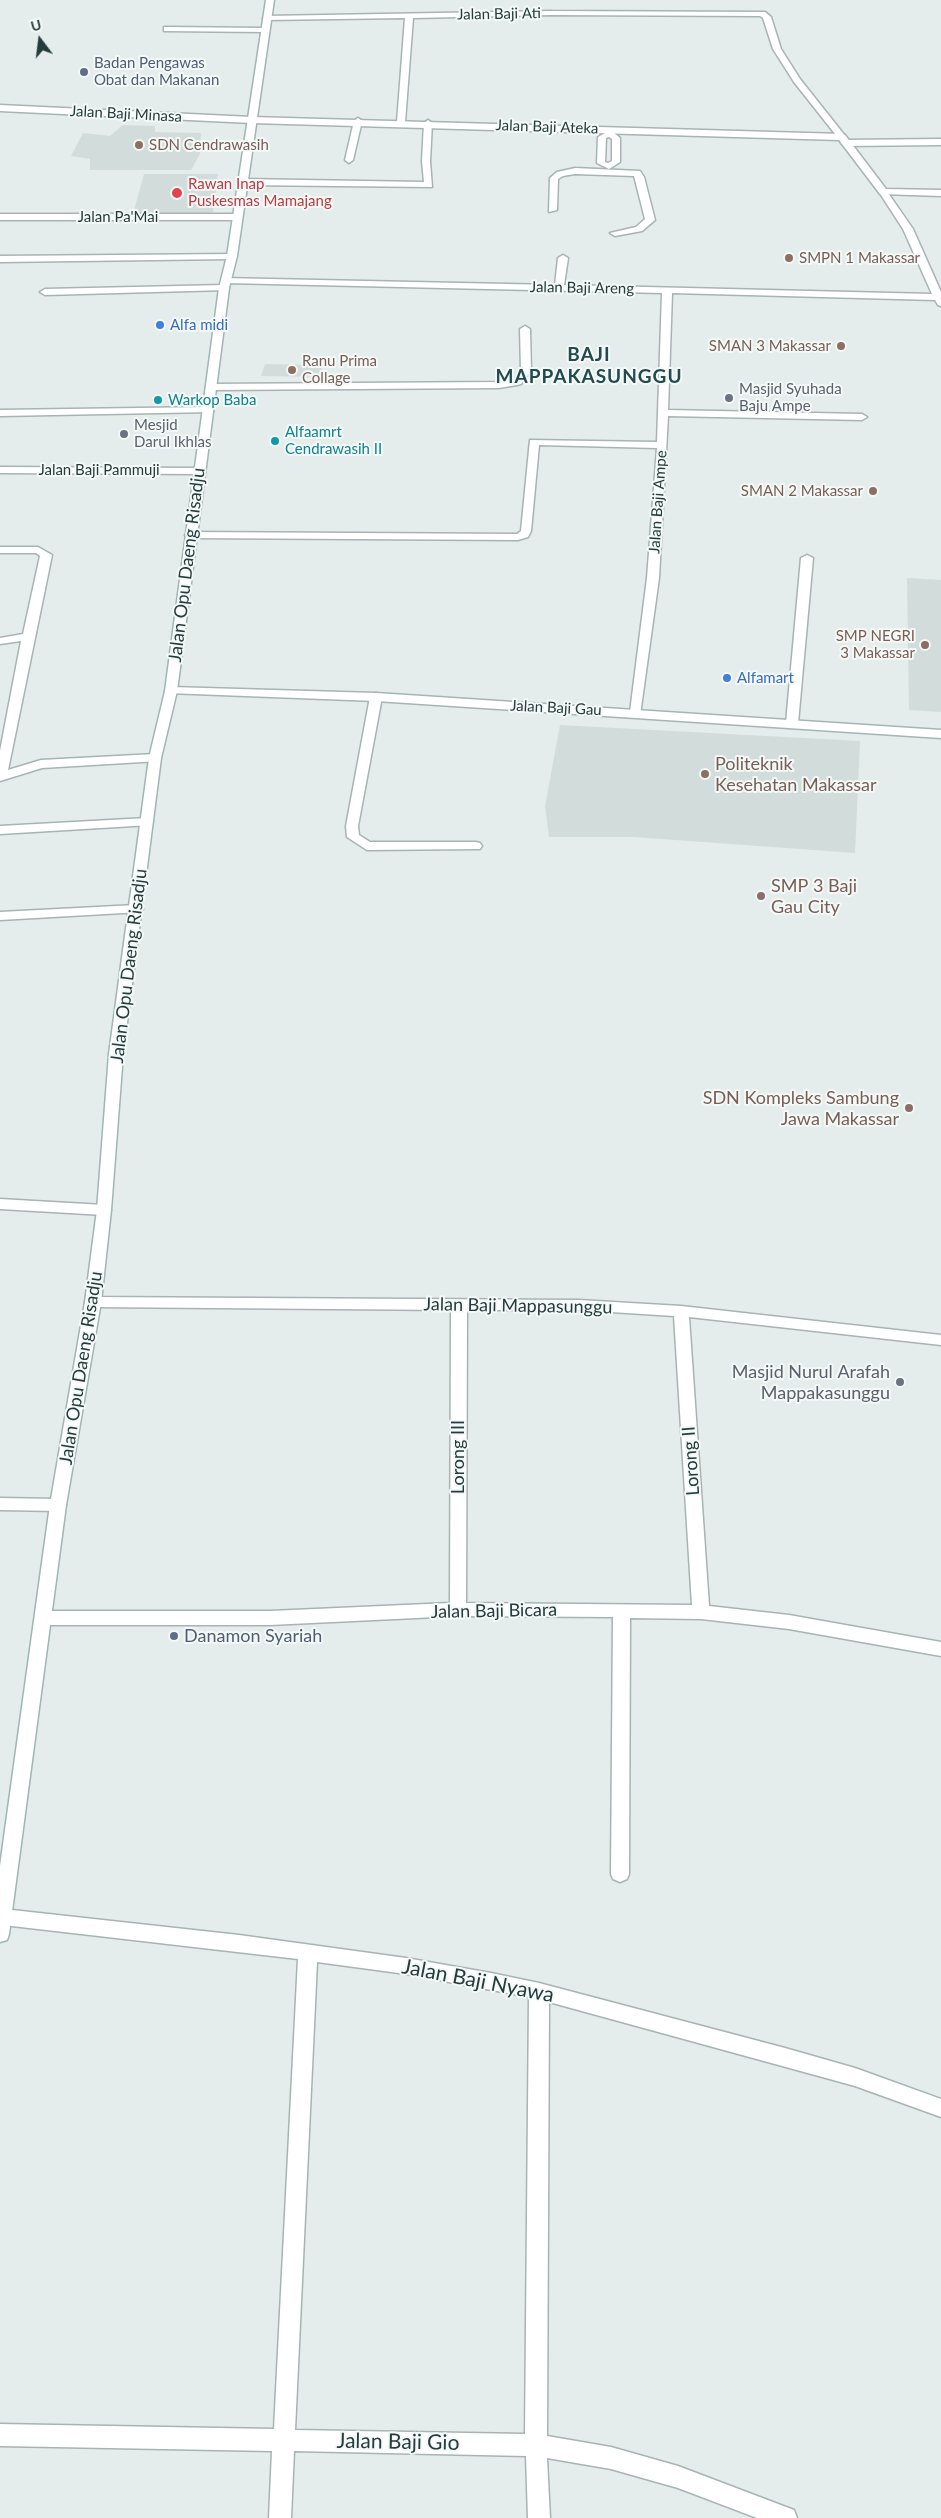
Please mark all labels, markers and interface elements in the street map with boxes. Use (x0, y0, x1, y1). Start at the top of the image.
street label: Jalan Baji Ati (457, 4, 541, 24)
north arrow (15, 15, 65, 65)
text: U (29, 15, 43, 35)
place label: Badan Pengawas Obat dan Makanan (94, 54, 219, 89)
marker: Badan Pengawas Obat dan Makanan (78, 66, 90, 78)
street label: Jalan Baji Minasa (70, 102, 182, 126)
street label: Jalan Baji Ateka (495, 116, 599, 138)
place label: SDN Cendrawasih (149, 136, 269, 154)
marker: SDN Cendrawasih (133, 139, 145, 151)
place label: Rawan Inap Puskesmas Mamajang (188, 175, 332, 210)
marker: Rawan Inap Puskesmas Mamajang (170, 186, 184, 200)
street label: Jalan Pa'Mai (78, 208, 158, 226)
place label: SMPN 1 Makassar (799, 249, 920, 267)
marker: SMPN 1 Makassar (783, 252, 795, 264)
street label: Jalan Baji Areng (530, 278, 634, 298)
place label: Alfa midi (170, 316, 228, 334)
marker: Alfa midi (154, 319, 166, 331)
place label: SMAN 3 Makassar (709, 337, 831, 355)
marker: SMAN 3 Makassar (835, 340, 847, 352)
district label: BAJI MAPPAKASUNGGU (494, 344, 684, 388)
place label: Ranu Prima Collage (302, 352, 377, 387)
marker: Ranu Prima Collage (286, 364, 298, 376)
place label: Masjid Syuhada Baju Ampe (739, 380, 842, 415)
place label: Warkop Baba (168, 391, 256, 409)
marker: Masjid Syuhada Baju Ampe (723, 392, 735, 404)
marker: Warkop Baba (152, 394, 164, 406)
place label: Mesjid Darul Ikhlas (134, 416, 211, 451)
place label: Alfaamrt Cendrawasih II (285, 423, 382, 458)
marker: Mesjid Darul Ikhlas (118, 428, 130, 440)
marker: Alfaamrt Cendrawasih II (269, 435, 281, 447)
street label: Jalan Baji Ampe (645, 450, 671, 554)
street label: Jalan Baji Pammuji (38, 461, 160, 479)
street label: Jalan Opu Daeng Risadju (164, 467, 210, 663)
place label: SMAN 2 Makassar (741, 482, 863, 500)
marker: SMAN 2 Makassar (867, 485, 879, 497)
place label: SMP NEGRI 3 Makassar (836, 627, 915, 662)
marker: SMP NEGRI 3 Makassar (919, 639, 931, 651)
place label: Alfamart (737, 669, 794, 687)
marker: Alfamart (721, 672, 733, 684)
street label: Jalan Baji Gau (510, 697, 602, 719)
place label: Politeknik Kesehatan Makassar (715, 753, 877, 796)
marker: Politeknik Kesehatan Makassar (699, 768, 711, 780)
street label: Jalan Opu Daeng Risadju (106, 868, 152, 1064)
place label: SMP 3 Baji Gau City (771, 875, 857, 918)
marker: SMP 3 Baji Gau City (755, 890, 767, 902)
place label: SDN Kompleks Sambung Jawa Makassar (703, 1087, 899, 1130)
marker: SDN Kompleks Sambung Jawa Makassar (903, 1102, 915, 1114)
street label: Jalan Opu Daeng Risadju (55, 1270, 107, 1466)
street label: Jalan Baji Mappasunggu (423, 1294, 613, 1318)
place label: Masjid Nurul Arafah Mappakasunggu (732, 1361, 890, 1404)
marker: Masjid Nurul Arafah Mappakasunggu (894, 1376, 906, 1388)
street label: Lorong III (447, 1420, 469, 1494)
street label: Lorong II (678, 1426, 704, 1496)
street label: Jalan Baji Bicara (431, 1599, 557, 1623)
place label: Danamon Syariah (184, 1625, 322, 1647)
marker: Danamon Syariah (168, 1630, 180, 1642)
street label: Jalan Baji Nyawa (400, 1954, 556, 2008)
street label: Jalan Baji Gio (336, 2428, 460, 2456)

